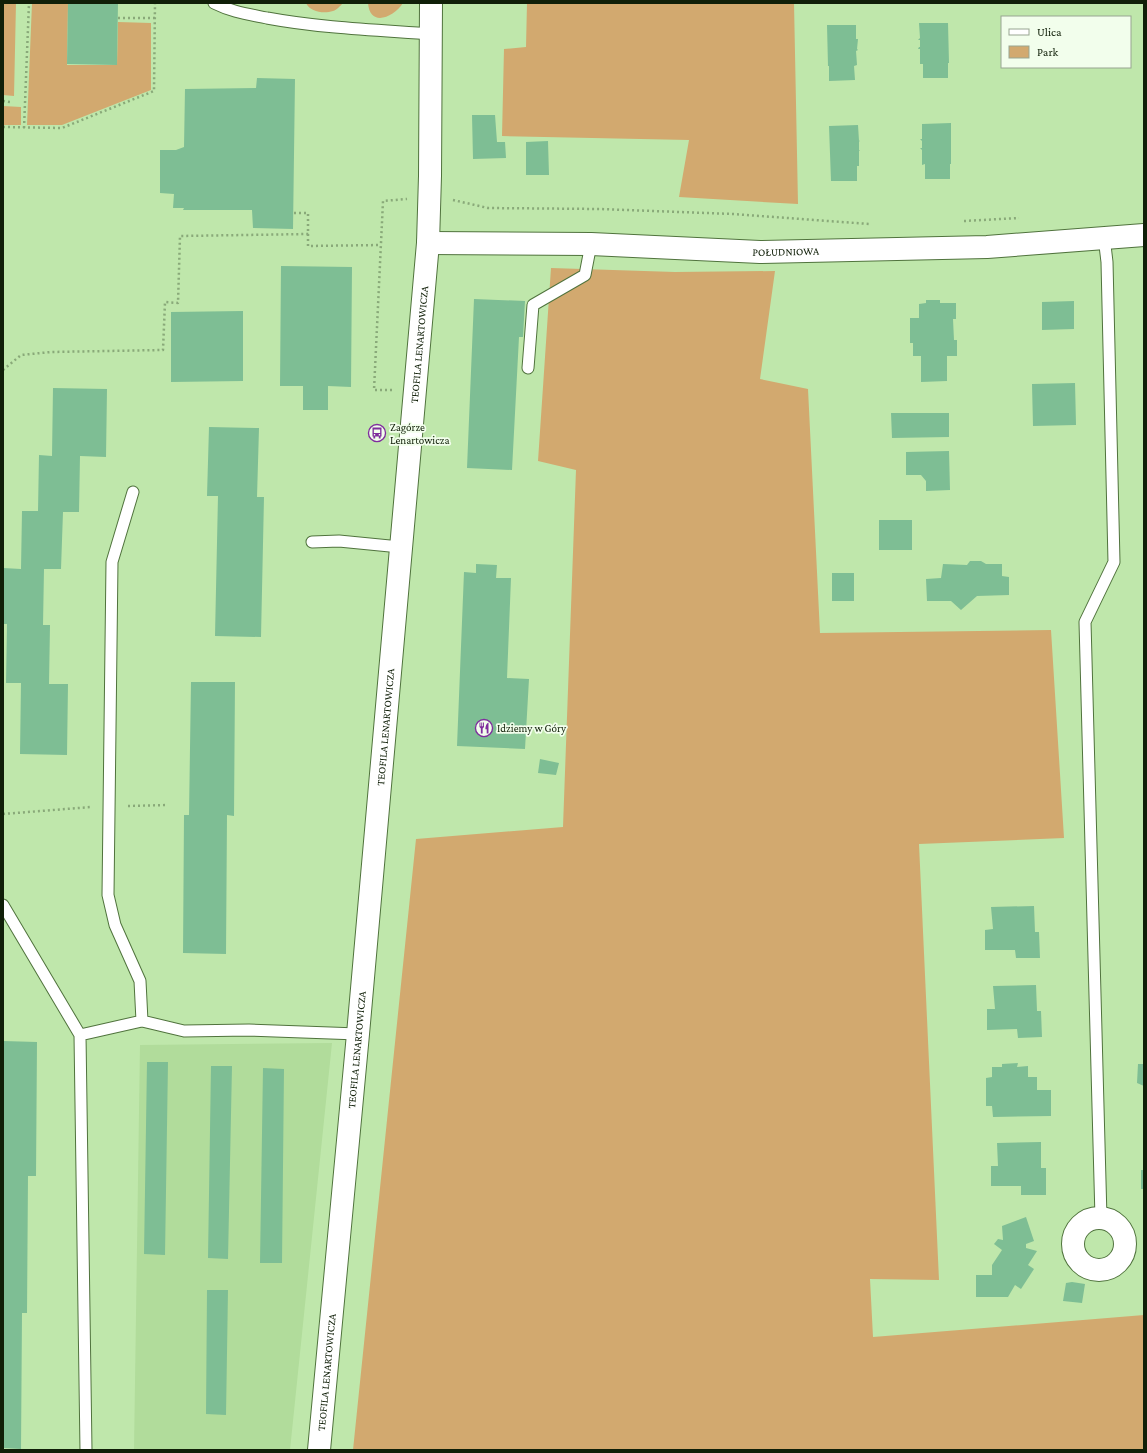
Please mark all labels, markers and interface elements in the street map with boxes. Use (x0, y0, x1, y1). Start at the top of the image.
legend (1001, 16, 1131, 68)
text: Ulica (1037, 25, 1062, 39)
text: Park (1037, 45, 1059, 59)
street label: POŁUDNIOWA (752, 245, 820, 258)
street label: TEOFILA LENARTOWICZA (408, 285, 430, 404)
place label: Zagórze Lenartowicza (390, 421, 450, 446)
bus stop icon: Zagórze Lenartowicza (367, 423, 387, 443)
street label: TEOFILA LENARTOWICZA (374, 667, 396, 786)
restaurant icon: Idziemy w Góry (474, 718, 494, 738)
place label: Idziemy w Góry (497, 722, 567, 735)
street label: TEOFILA LENARTOWICZA (345, 990, 368, 1109)
street label: TEOFILA LENARTOWICZA (315, 1312, 338, 1432)

